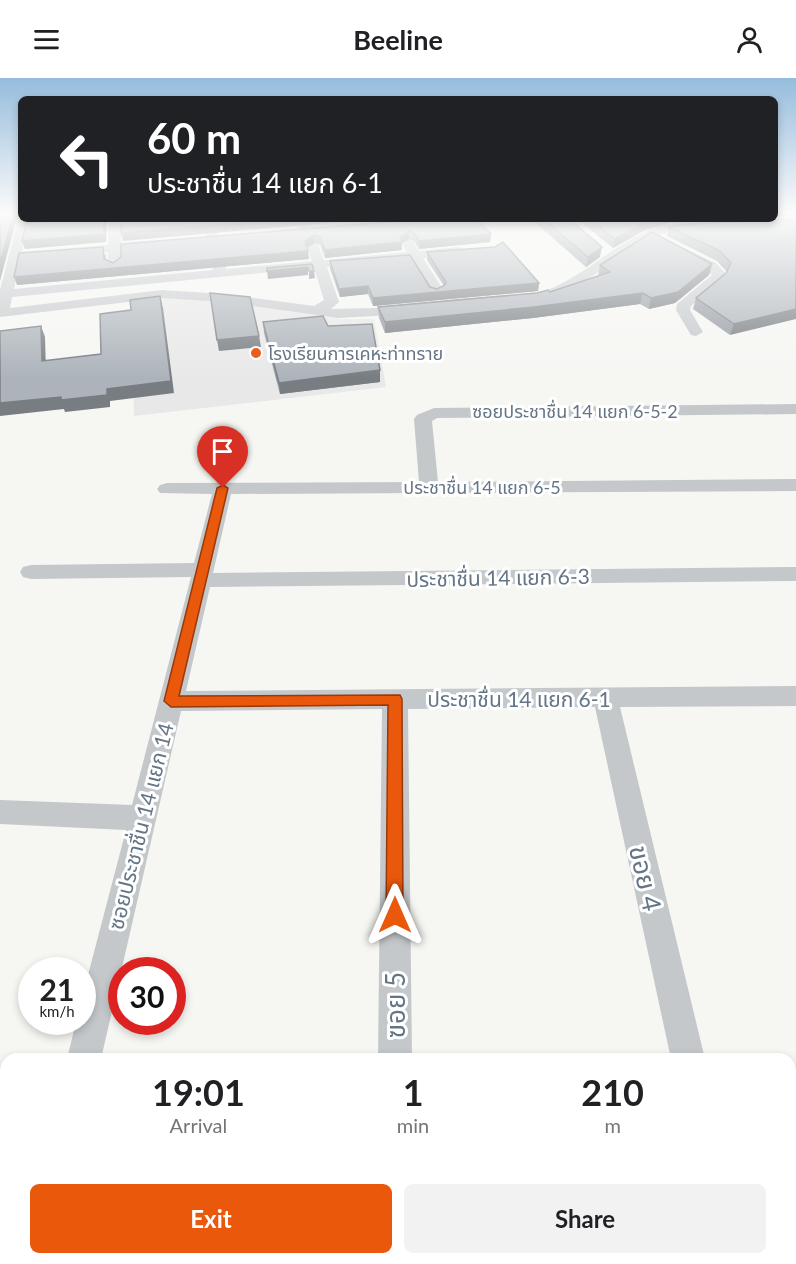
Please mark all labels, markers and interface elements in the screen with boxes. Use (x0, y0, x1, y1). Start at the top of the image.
icon: menu (30, 23, 63, 56)
text: Beeline (353, 23, 443, 56)
icon: person (733, 23, 766, 56)
text: 60 m (147, 113, 241, 163)
icon: left (48, 120, 126, 198)
text: ประชาชื่น 14 แยก 6-1 (147, 166, 383, 199)
place label: โรงเรียนการเคหะท่าทราย (268, 342, 443, 364)
marker: โรงเรียนการเคหะท่าทราย (249, 346, 263, 360)
street label: ซอยประชาชื่น 14 แยก 6-5-2 (472, 399, 678, 422)
pin (197, 426, 248, 488)
icon: arrive (206, 435, 239, 468)
street label: ประชาชื่น 14 แยก 6-5 (403, 475, 561, 498)
street label: ประชาชื่น 14 แยก 6-3 (406, 562, 590, 591)
street label: ประชาชื่น 14 แยก 6-1 (427, 685, 611, 711)
street label: ซอยประชาชื่น 14 แยก 14 (101, 720, 178, 932)
street label: ขอย 4 (623, 842, 669, 914)
position arrow (363, 883, 427, 947)
speed limit sign: 30 (108, 957, 186, 1035)
text: 21 (40, 971, 74, 1007)
street label: ฃอย 5 (379, 972, 411, 1038)
text: km/h (39, 1002, 75, 1020)
text: 19:01 (152, 1070, 245, 1114)
text: 1 (403, 1070, 424, 1114)
text: 210 (581, 1070, 644, 1114)
text: Arrival (170, 1113, 227, 1137)
text: min (397, 1113, 429, 1137)
text: m (604, 1113, 621, 1137)
button: Exit (30, 1184, 392, 1253)
button: Share (404, 1184, 766, 1253)

